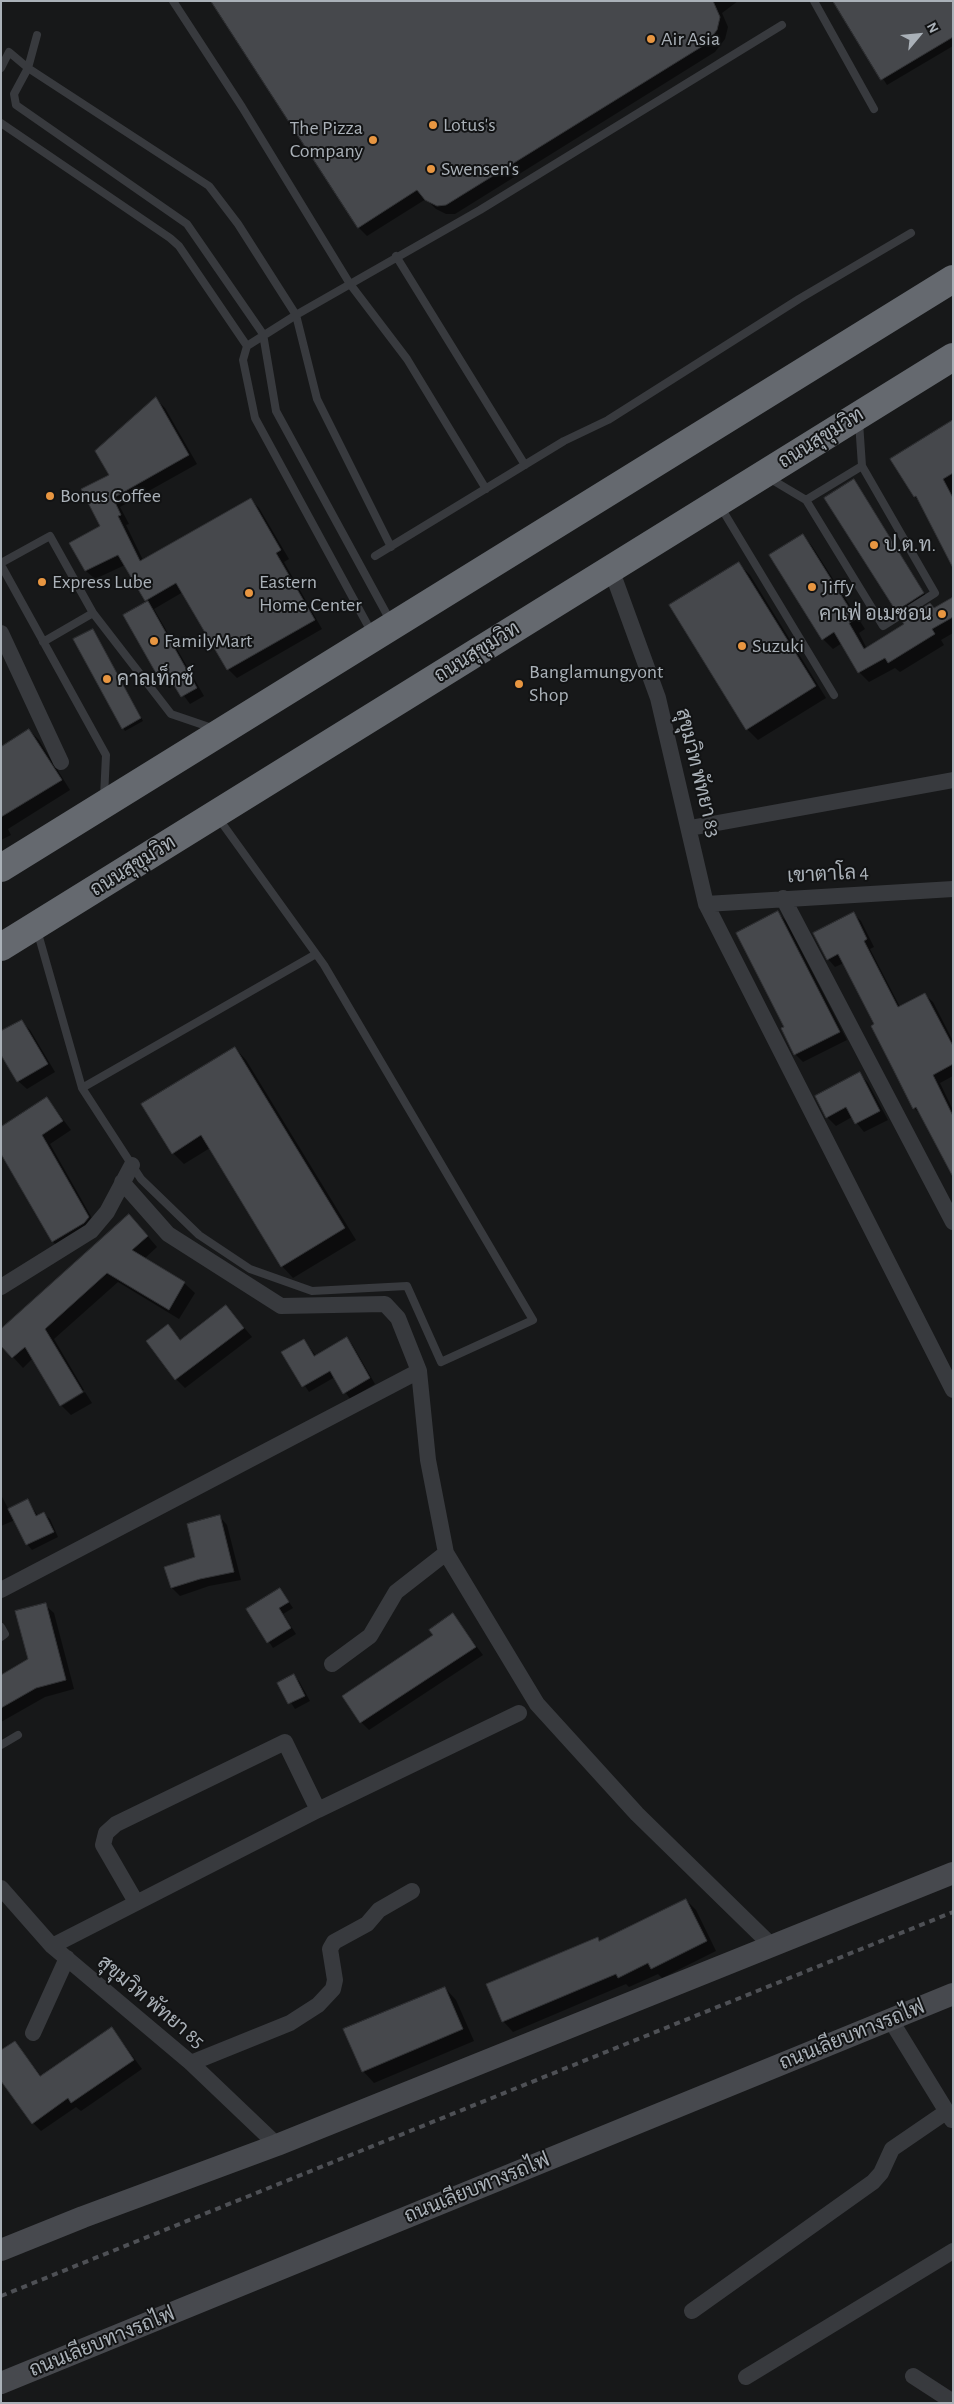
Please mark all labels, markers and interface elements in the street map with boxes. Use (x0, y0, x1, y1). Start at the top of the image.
north arrow (894, 10, 944, 60)
text: N (924, 20, 941, 36)
place label: Air Asia (661, 27, 720, 51)
marker: Air Asia (645, 33, 657, 45)
place label: Lotus's (443, 113, 496, 137)
place label: The Pizza Company (290, 116, 363, 163)
marker: Lotus's (427, 119, 439, 131)
marker: The Pizza Company (367, 134, 379, 146)
place label: Swensen's (441, 157, 519, 181)
marker: Swensen's (425, 163, 437, 175)
street label: ถนนสุขุมวิท (774, 402, 868, 474)
place label: Bonus Coffee (60, 484, 161, 508)
marker: Bonus Coffee (44, 490, 56, 502)
place label: ป.ต.ท. (884, 533, 936, 557)
marker: ป.ต.ท. (868, 539, 880, 551)
place label: Express Lube (52, 570, 152, 594)
place label: Eastern Home Center (259, 570, 362, 617)
place label: Jiffy (822, 575, 854, 599)
marker: Express Lube (36, 576, 48, 588)
marker: Jiffy (806, 581, 818, 593)
marker: Eastern Home Center (243, 587, 255, 599)
place label: คาเฟ่ อเมซอน (819, 602, 932, 626)
marker: คาเฟ่ อเมซอน (936, 608, 948, 620)
street label: ถนนสุขุมวิท (430, 616, 524, 688)
place label: FamilyMart (164, 629, 252, 653)
place label: Suzuki (752, 634, 804, 658)
marker: FamilyMart (148, 635, 160, 647)
marker: Suzuki (736, 640, 748, 652)
place label: Banglamungyont Shop (529, 660, 663, 707)
place label: คาลเท็กซ์ (117, 667, 194, 691)
marker: คาลเท็กซ์ (101, 673, 113, 685)
marker: Banglamungyont Shop (513, 678, 525, 690)
street label: สุขุมวิท พัทยา 83 (670, 706, 726, 840)
street label: ถนนสุขุมวิท (86, 830, 180, 902)
street label: เขาตาโล 4 (787, 860, 869, 888)
street label: สุขุมวิท พัทยา 85 (93, 1950, 209, 2054)
street label: ถนนเลียบทางรถไฟ (776, 1995, 928, 2075)
street label: ถนนเลียบทางรถไฟ (401, 2148, 553, 2228)
street label: ถนนเลียบทางรถไฟ (26, 2302, 178, 2382)

